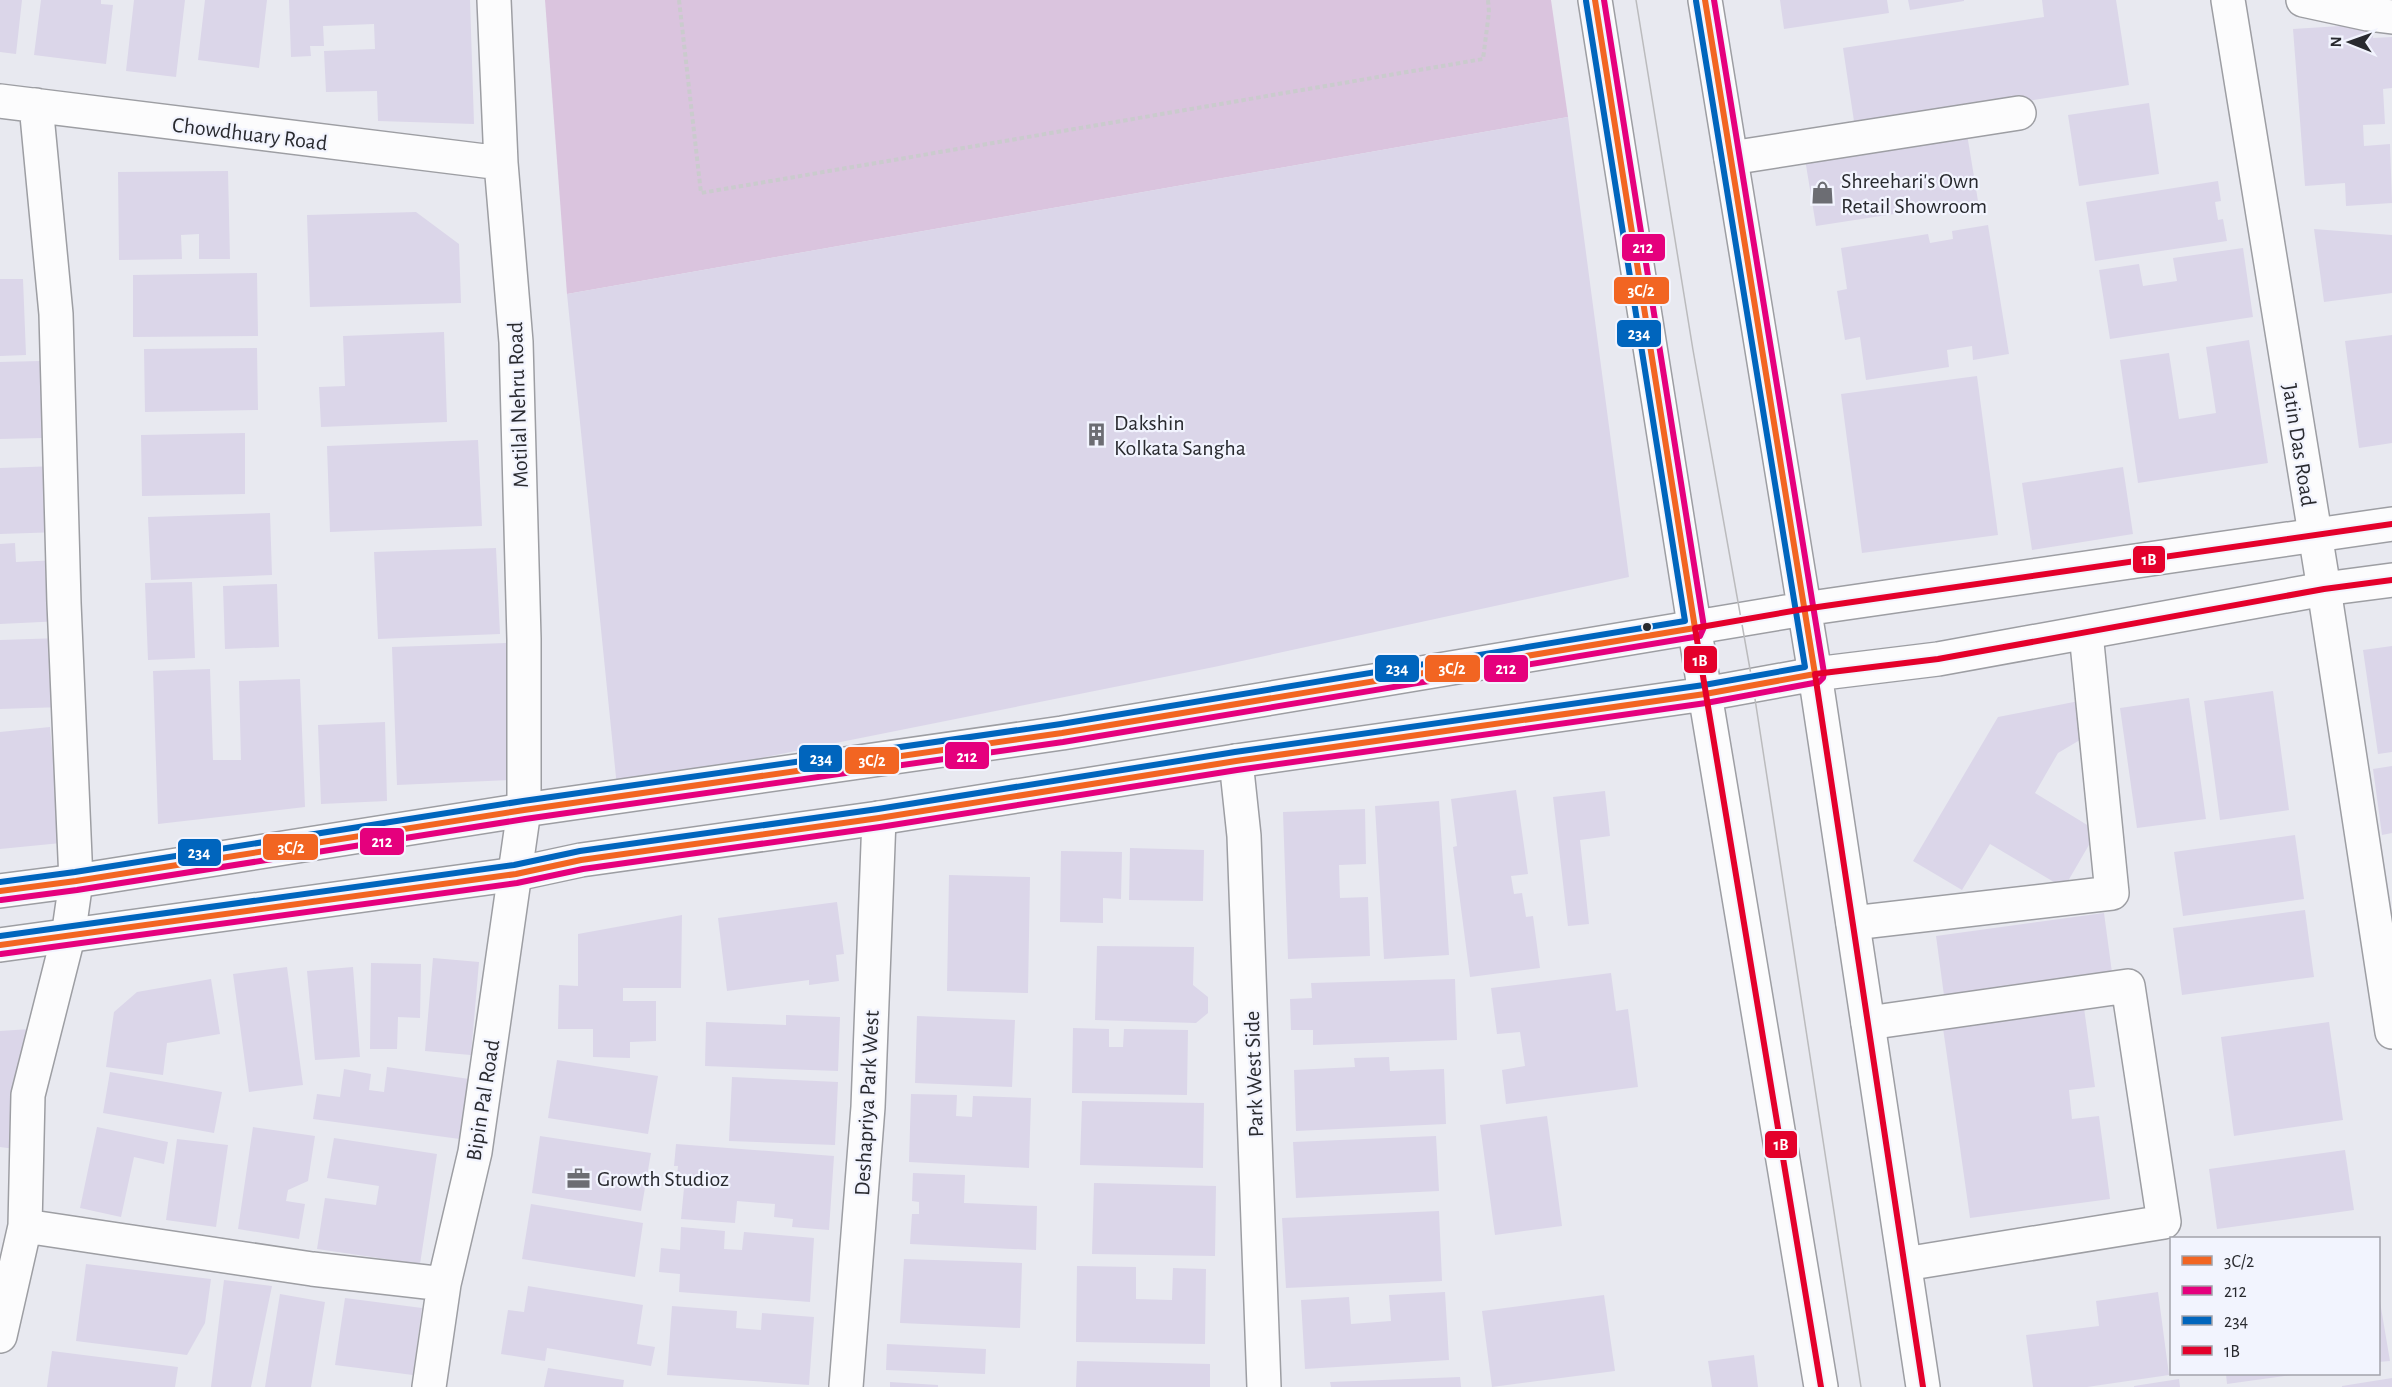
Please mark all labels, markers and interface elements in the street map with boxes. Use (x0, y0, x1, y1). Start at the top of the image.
north arrow (2320, 12, 2380, 72)
text: N (2328, 36, 2344, 47)
street label: Chowdhuary Road (171, 114, 329, 154)
place label: Shreehari's Own Retail Showroom (1841, 170, 1987, 217)
shop icon: Shreehari's Own Retail Showroom (1810, 180, 1836, 206)
line badge: 212 (1621, 233, 1666, 262)
text: 212 (1633, 240, 1654, 256)
line badge: 3C/2 (1613, 276, 1670, 305)
text: 3C/2 (1627, 283, 1655, 299)
line badge: 234 (1616, 319, 1662, 348)
street label: Motilal Nehru Road (504, 321, 532, 488)
text: 234 (1628, 326, 1650, 342)
street label: Jatin Das Road (2278, 382, 2320, 508)
place label: Dakshin Kolkata Sangha (1114, 412, 1246, 459)
building icon: Dakshin Kolkata Sangha (1083, 422, 1109, 448)
line badge: 1B (2132, 545, 2166, 574)
text: 1B (2141, 552, 2157, 568)
unlabelled marker (1641, 621, 1653, 633)
line badge: 1B (1683, 645, 1718, 674)
text: 1B (1692, 653, 1708, 669)
line badge: 234 (1374, 654, 1420, 683)
line badge: 3C/2 (1424, 654, 1481, 683)
line badge: 212 (1483, 654, 1529, 683)
text: 234 (1386, 661, 1408, 677)
text: 3C/2 (1438, 661, 1466, 677)
text: 212 (1496, 661, 1517, 677)
line badge: 212 (944, 741, 990, 770)
line badge: 234 (798, 744, 843, 773)
line badge: 3C/2 (844, 746, 900, 775)
text: 212 (957, 749, 978, 765)
text: 234 (810, 751, 832, 767)
text: 3C/2 (858, 753, 886, 769)
line badge: 212 (359, 827, 405, 856)
line badge: 3C/2 (262, 833, 319, 861)
text: 212 (372, 834, 393, 850)
line badge: 234 (177, 838, 222, 867)
text: 3C/2 (277, 840, 305, 856)
text: 234 (188, 845, 210, 861)
street label: Deshapriya Park West (851, 1010, 883, 1196)
street label: Park West Side (1241, 1010, 1267, 1138)
street label: Bipin Pal Road (463, 1038, 503, 1162)
line badge: 1B (1764, 1130, 1798, 1159)
text: 1B (1773, 1137, 1789, 1153)
office icon: Growth Studioz (566, 1165, 592, 1191)
place label: Growth Studioz (597, 1168, 729, 1190)
legend (2170, 1237, 2380, 1375)
text: 3C/2 (2224, 1253, 2254, 1271)
text: 212 (2224, 1283, 2247, 1301)
text: 234 (2224, 1313, 2249, 1331)
text: 1B (2224, 1343, 2240, 1361)

